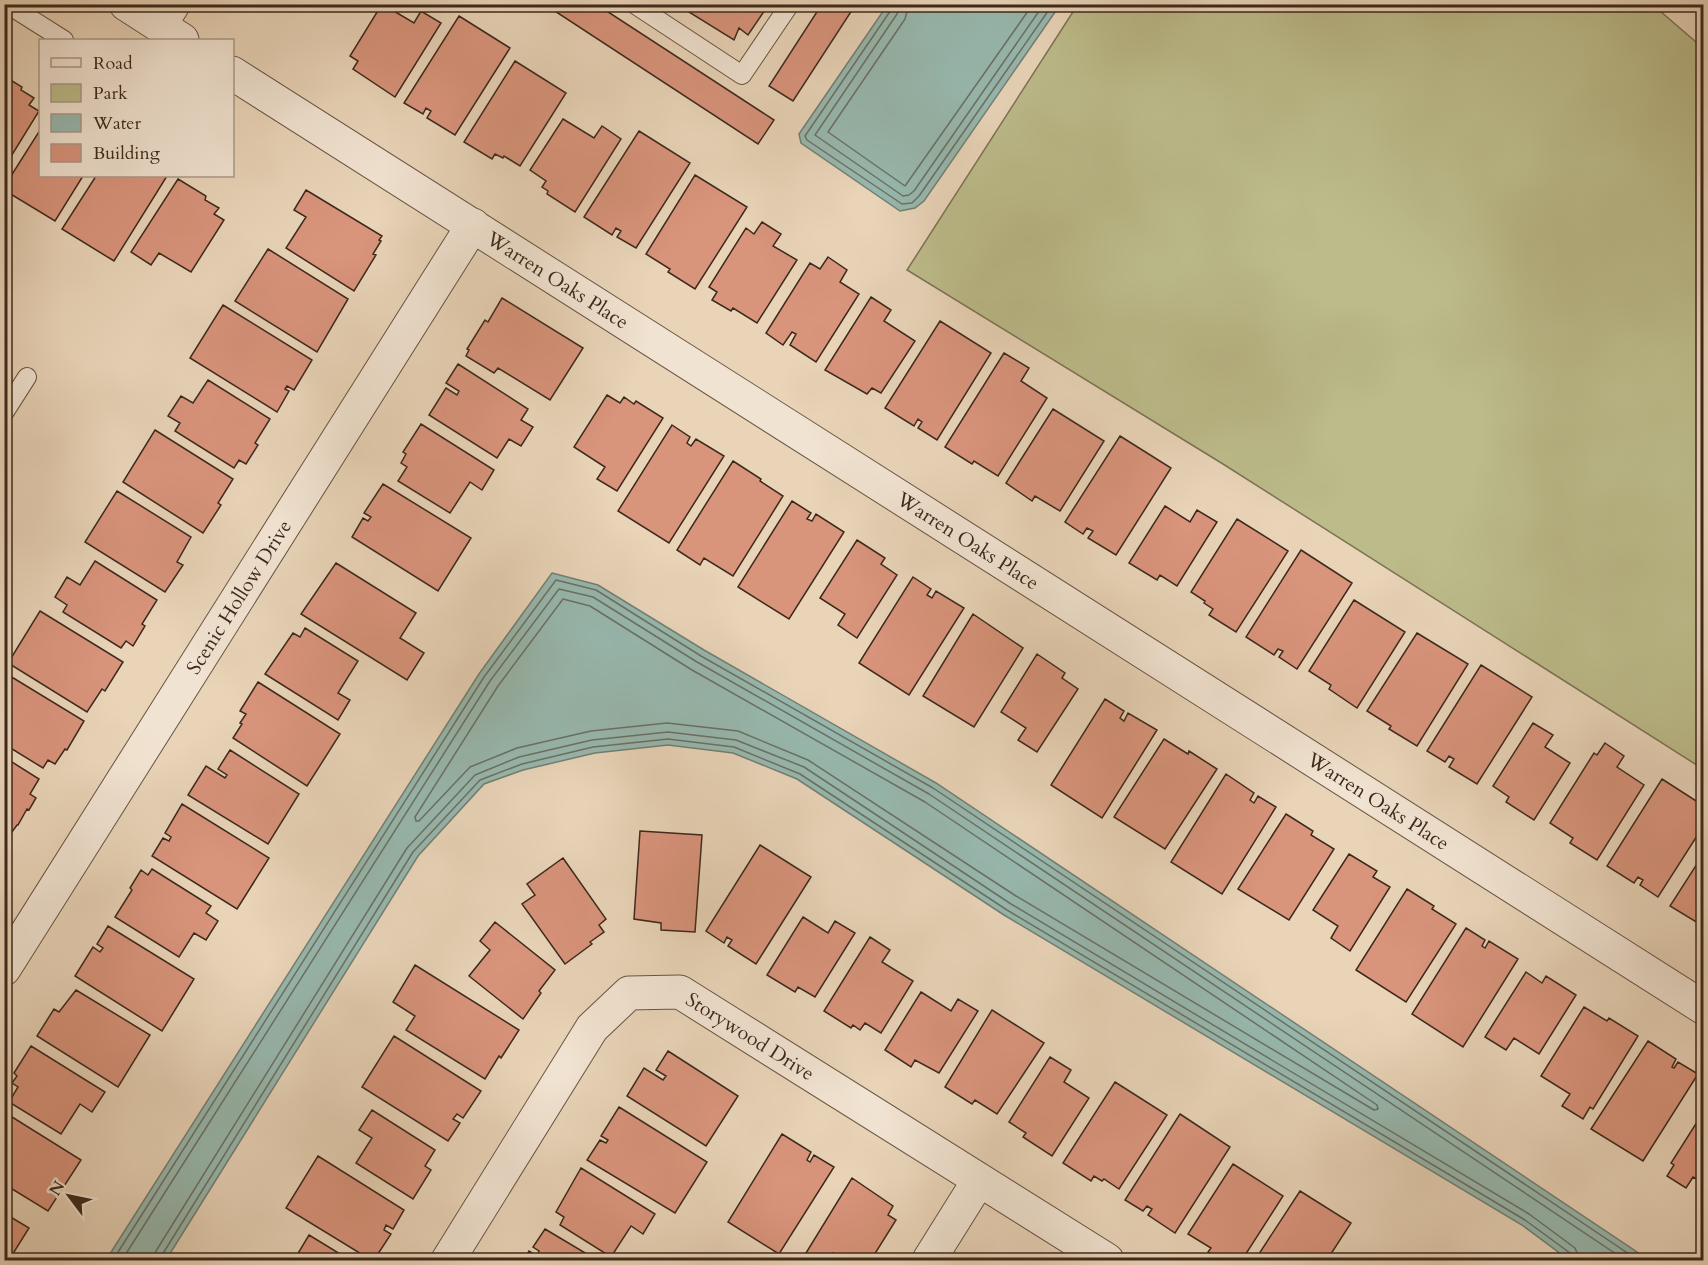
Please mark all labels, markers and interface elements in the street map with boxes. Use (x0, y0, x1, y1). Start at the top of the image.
legend (39, 39, 234, 177)
text: Road (93, 51, 133, 76)
text: Park (93, 81, 128, 106)
text: Water (92, 111, 142, 136)
text: Building (93, 141, 161, 166)
street label: Warren Oaks Place (480, 225, 634, 336)
street label: Warren Oaks Place (891, 485, 1044, 596)
street label: Scenic Hollow Drive (180, 515, 298, 680)
street label: Warren Oaks Place (1301, 746, 1454, 857)
street label: Storywood Drive (681, 986, 820, 1087)
north arrow (39, 1166, 99, 1226)
text: N (44, 1177, 70, 1200)

